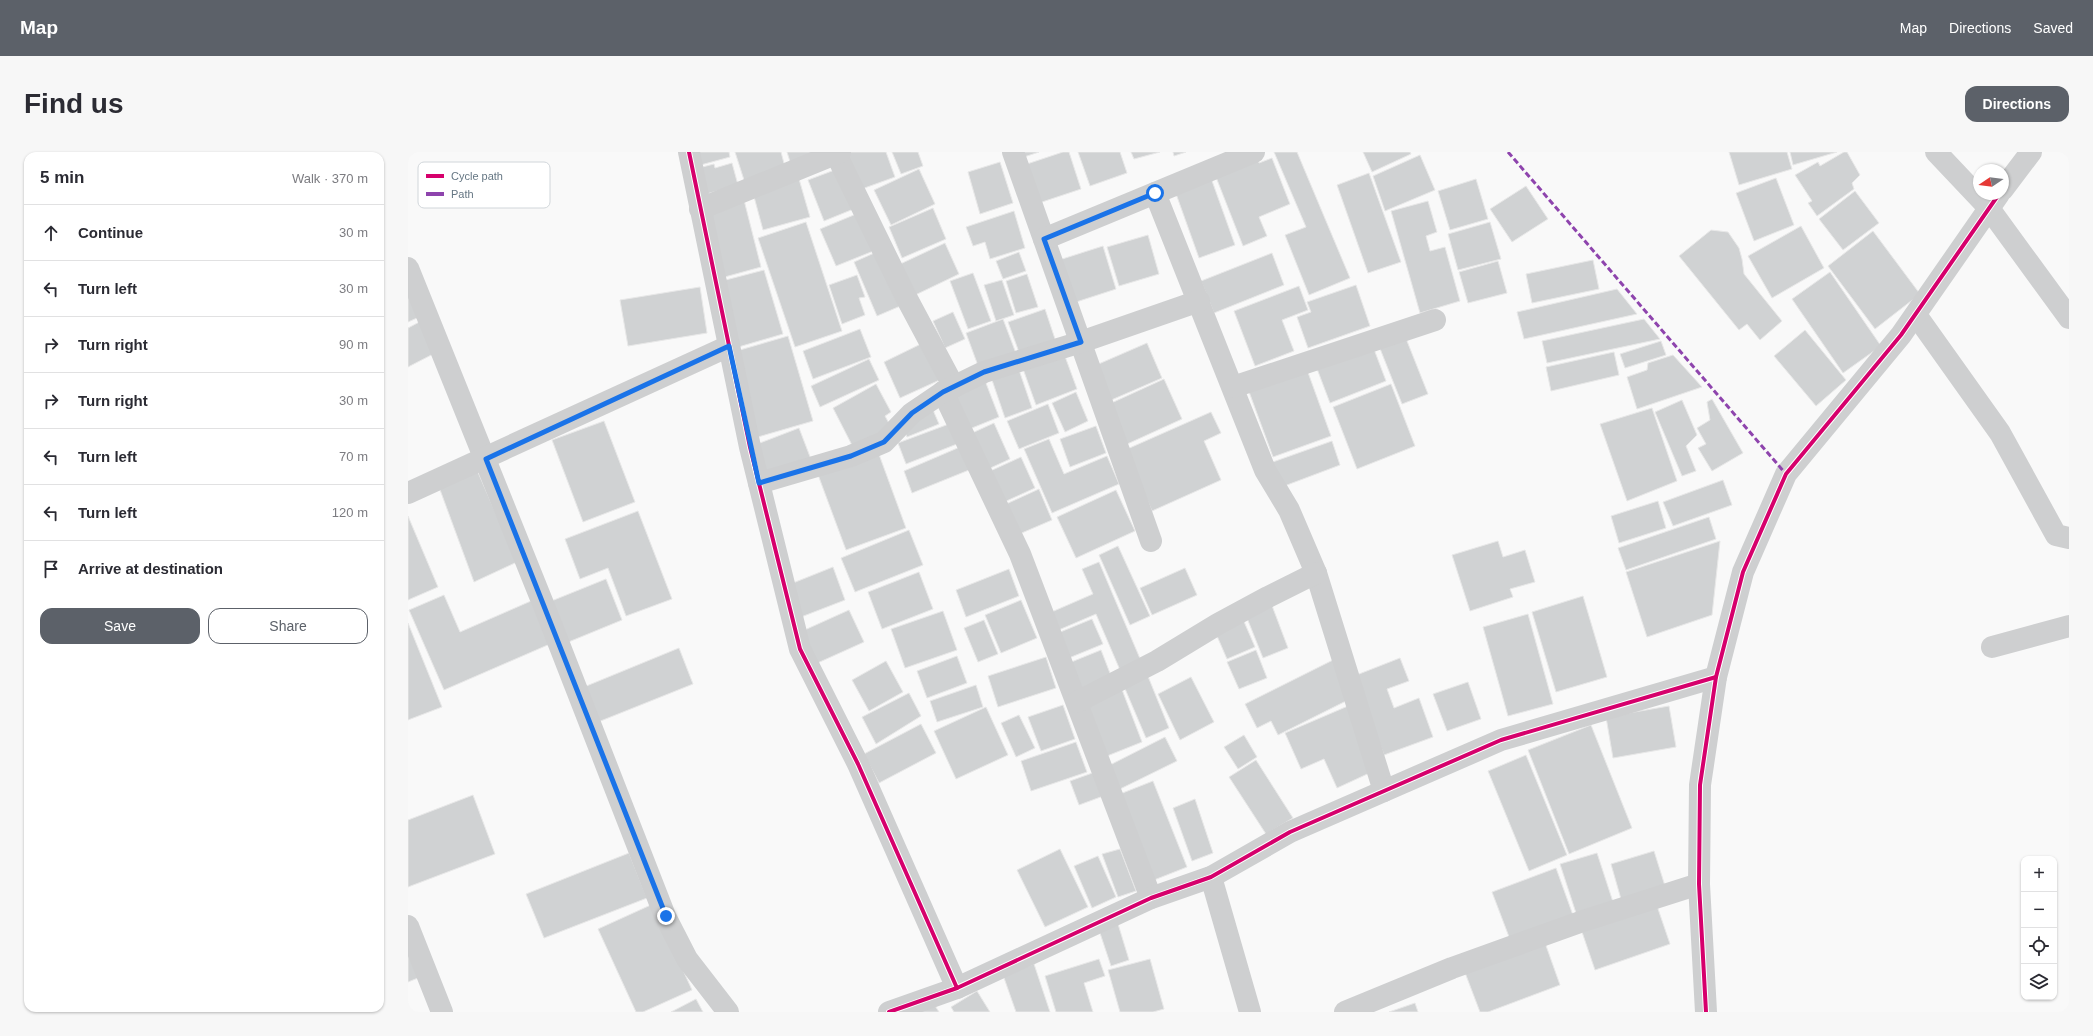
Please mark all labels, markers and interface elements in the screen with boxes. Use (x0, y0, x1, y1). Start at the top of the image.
text: Map (20, 17, 58, 38)
text: Map (1900, 20, 1927, 36)
text: Directions (1949, 20, 2011, 36)
text: Saved (2033, 20, 2073, 36)
button: Directions (1965, 86, 2069, 122)
text: Find us (24, 88, 124, 119)
legend (418, 162, 550, 208)
north arrow (1973, 164, 2009, 200)
text: 5 min (40, 168, 84, 187)
text: Cycle path (451, 170, 503, 182)
text: Walk · 370 m (292, 171, 368, 186)
route start (1146, 184, 1164, 202)
text: Path (451, 188, 474, 200)
icon: ahead (40, 222, 62, 244)
text: Continue (78, 224, 143, 241)
text: 30 m (339, 225, 368, 240)
icon: left (40, 278, 62, 300)
text: Turn left (78, 280, 137, 297)
text: 30 m (339, 281, 368, 296)
icon: right (40, 334, 62, 356)
text: Turn right (78, 336, 148, 353)
text: 90 m (339, 337, 368, 352)
icon: right (40, 390, 62, 412)
text: Turn right (78, 392, 148, 409)
text: 30 m (339, 393, 368, 408)
icon: left (40, 446, 62, 468)
text: Turn left (78, 448, 137, 465)
text: 70 m (339, 449, 368, 464)
icon: left (40, 502, 62, 524)
text: Turn left (78, 504, 137, 521)
text: 120 m (332, 505, 368, 520)
icon: arrive (40, 558, 62, 580)
text: Arrive at destination (78, 560, 223, 577)
button: Save (40, 608, 200, 644)
button: Share (208, 608, 368, 644)
map controls (2021, 856, 2057, 1000)
button: + (2021, 856, 2057, 892)
button: − (2021, 892, 2057, 928)
route end (657, 907, 675, 925)
button: locate (2021, 928, 2057, 964)
button: layers (2021, 964, 2057, 1000)

